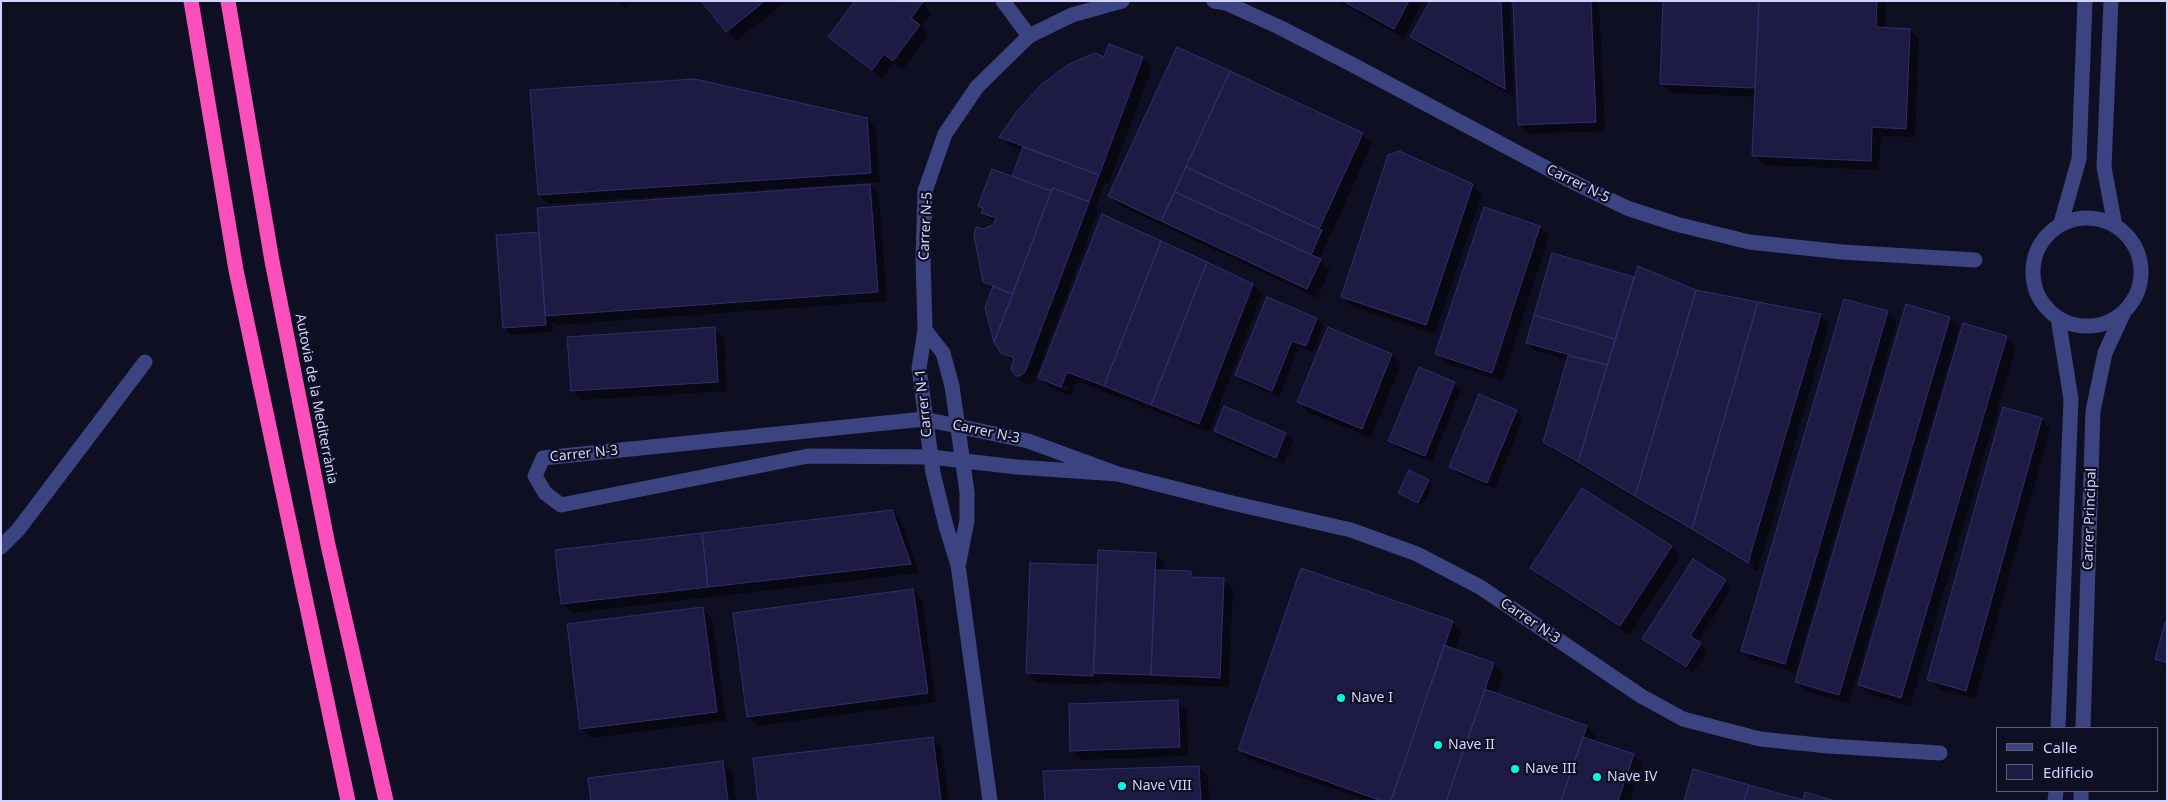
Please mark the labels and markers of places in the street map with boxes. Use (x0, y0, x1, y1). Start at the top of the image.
place label: Nave I (1351, 690, 1393, 706)
marker: Nave I (1335, 692, 1347, 704)
place label: Nave II (1448, 737, 1495, 753)
marker: Nave II (1432, 739, 1444, 751)
place label: Nave III (1525, 761, 1576, 777)
marker: Nave III (1509, 763, 1521, 775)
place label: Nave IV (1607, 769, 1657, 785)
marker: Nave IV (1591, 771, 1603, 783)
place label: Nave VIII (1132, 778, 1192, 794)
marker: Nave VIII (1116, 780, 1128, 792)

